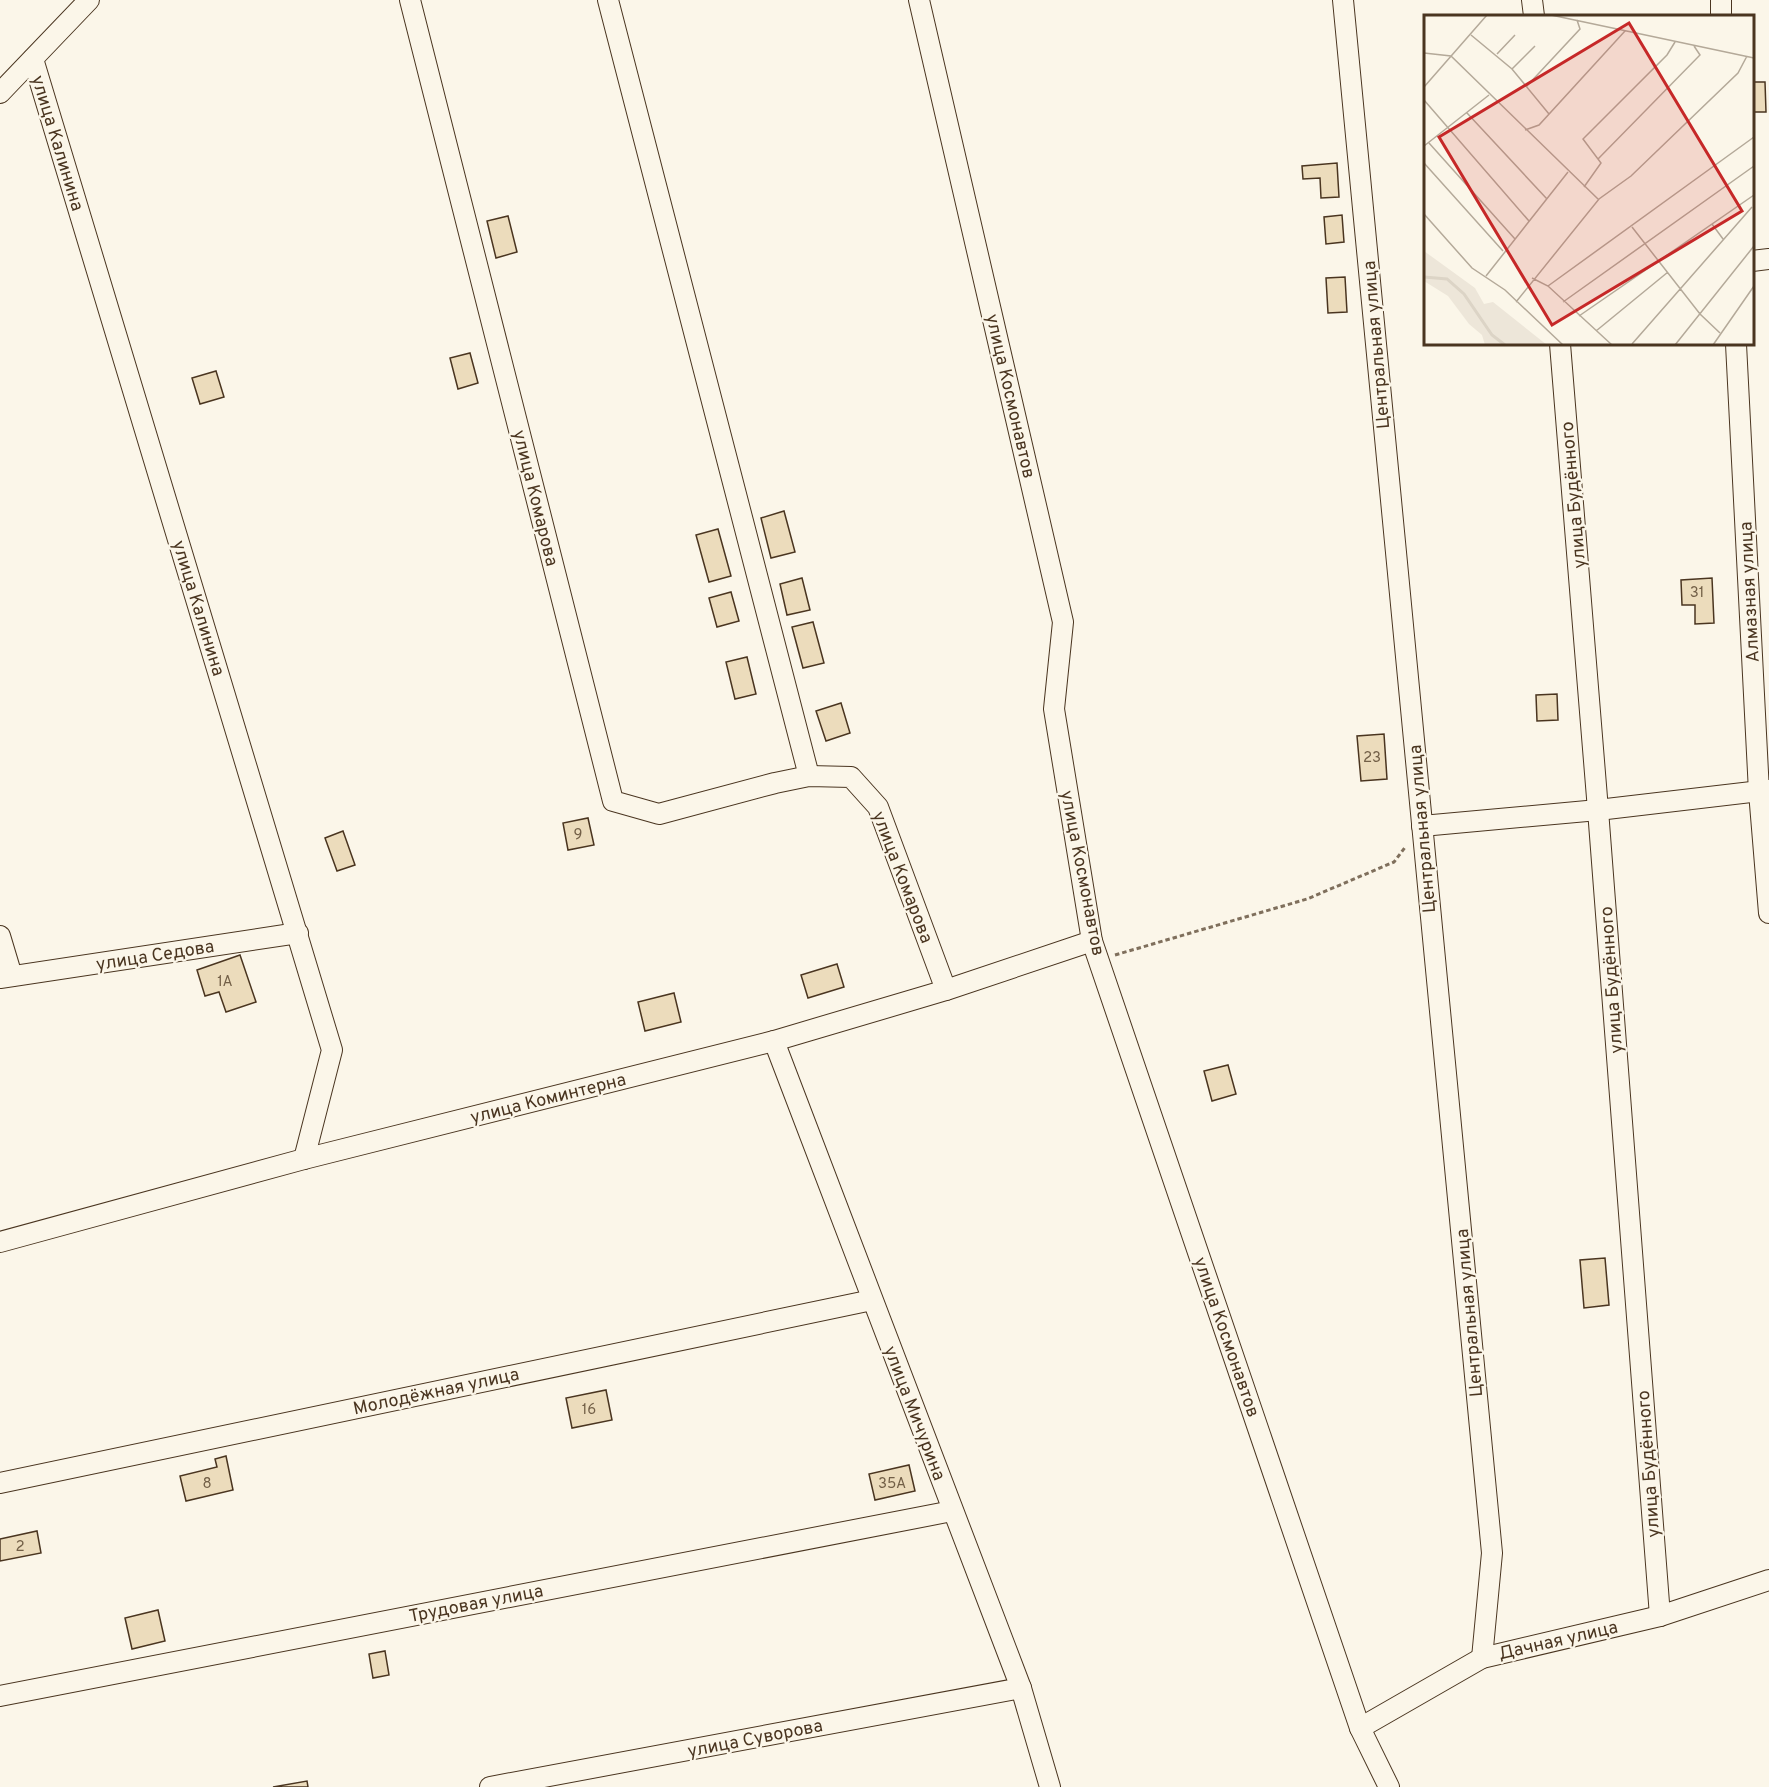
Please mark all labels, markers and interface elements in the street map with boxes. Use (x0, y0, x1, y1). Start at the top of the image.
inset map (1424, 15, 1754, 345)
street label: улица Калинина (25, 73, 88, 214)
street label: Центральная улица (1359, 260, 1396, 430)
street label: улица Космонавтов (979, 312, 1040, 481)
street label: улица Будённого (1557, 420, 1592, 569)
street label: улица Комарова (507, 428, 563, 569)
street label: Алмазная улица (1735, 521, 1766, 663)
street label: улица Калинина (166, 538, 229, 679)
house number: 31 (1690, 584, 1704, 603)
street label: Центральная улица (1405, 744, 1442, 914)
house number: 23 (1363, 749, 1381, 768)
street label: улица Космонавтов (1054, 789, 1109, 958)
street label: улица Комарова (866, 808, 937, 947)
house number: 9 (574, 826, 582, 845)
street label: улица Будённого (1596, 905, 1629, 1054)
street label: улица Седова (95, 936, 216, 977)
house number: 1А (217, 973, 233, 992)
street label: улица Коминтерна (468, 1069, 629, 1130)
street label: Центральная улица (1452, 1228, 1489, 1398)
street label: улица Космонавтов (1187, 1254, 1264, 1421)
street label: улица Мичурина (877, 1343, 950, 1484)
street label: Молодёжная улица (351, 1364, 521, 1421)
street label: улица Будённого (1633, 1389, 1666, 1538)
house number: 16 (582, 1401, 596, 1420)
house number: 8 (202, 1475, 212, 1494)
house number: 35А (878, 1475, 906, 1494)
house number: 2 (15, 1538, 25, 1557)
street label: Трудовая улица (407, 1580, 545, 1629)
street label: Дачная улица (1496, 1617, 1620, 1666)
street label: улица Суворова (686, 1715, 825, 1764)

